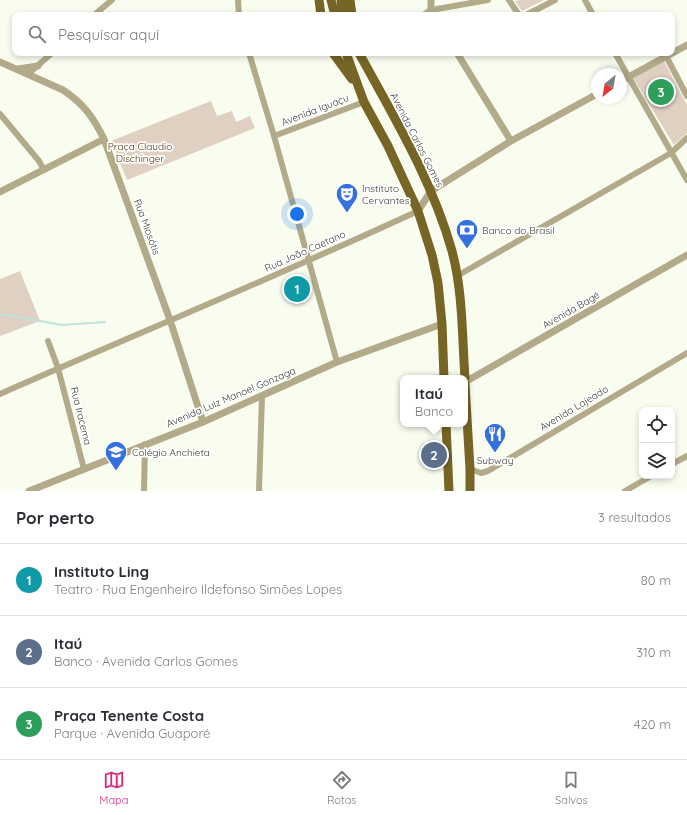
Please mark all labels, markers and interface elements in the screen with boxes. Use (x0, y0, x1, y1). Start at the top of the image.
search box (12, 12, 675, 56)
icon: search (26, 23, 48, 45)
text: Pesquisar aqui (58, 25, 159, 44)
north arrow (591, 68, 627, 104)
pin: 3 (648, 77, 674, 107)
street label: Avenida Iguaçu (279, 91, 351, 129)
street label: Avenida Carlos Gomes (388, 91, 447, 190)
park label: Praça Claudio Dischinger (108, 140, 172, 165)
theatre icon: Instituto Cervantes (334, 181, 360, 214)
place label: Instituto Cervantes (362, 182, 410, 207)
street label: Rua Miosótis (131, 197, 163, 257)
your location (287, 204, 307, 224)
bank icon: Banco do Brasil (454, 217, 480, 250)
place label: Banco do Brasil (482, 224, 555, 237)
street label: Rua João Caetano (263, 227, 347, 275)
pin: 1 (284, 274, 310, 304)
street label: Avenida Bagé (540, 288, 602, 332)
street label: Avenida Luiz Manoel Gonzaga (164, 364, 298, 430)
popup (400, 375, 468, 427)
street label: Avenida Lajeado (537, 382, 611, 434)
text: Itaú (415, 384, 443, 403)
street label: Rua Iracema (68, 386, 94, 446)
text: Banco (415, 403, 453, 419)
map controls (639, 407, 675, 479)
button: locate (639, 407, 675, 443)
restaurant icon: Subway (482, 421, 508, 454)
school or university icon: Colégio Anchieta (103, 439, 129, 472)
pin: 2 (421, 440, 447, 470)
button: layers (639, 443, 675, 479)
place label: Colégio Anchieta (132, 446, 210, 459)
place label: Subway (477, 454, 513, 467)
text: Por perto (16, 507, 94, 528)
text: 3 resultados (598, 509, 671, 525)
text: Instituto Ling (54, 562, 149, 581)
text: 1 (26, 572, 32, 588)
text: 80 m (641, 572, 671, 588)
text: Teatro · Rua Engenheiro Ildefonso Simões Lopes (54, 581, 342, 597)
text: Itaú (54, 634, 82, 653)
text: 2 (25, 644, 33, 660)
text: 310 m (636, 644, 671, 660)
text: Banco · Avenida Carlos Gomes (54, 653, 238, 669)
text: Praça Tenente Costa (54, 706, 204, 725)
text: 3 (26, 716, 32, 732)
text: 420 m (634, 716, 671, 732)
text: Parque · Avenida Guaporé (54, 725, 210, 741)
tab: Mapa (99, 769, 128, 807)
tab: Rotas (327, 769, 356, 807)
tab: Salvos (555, 769, 588, 807)

